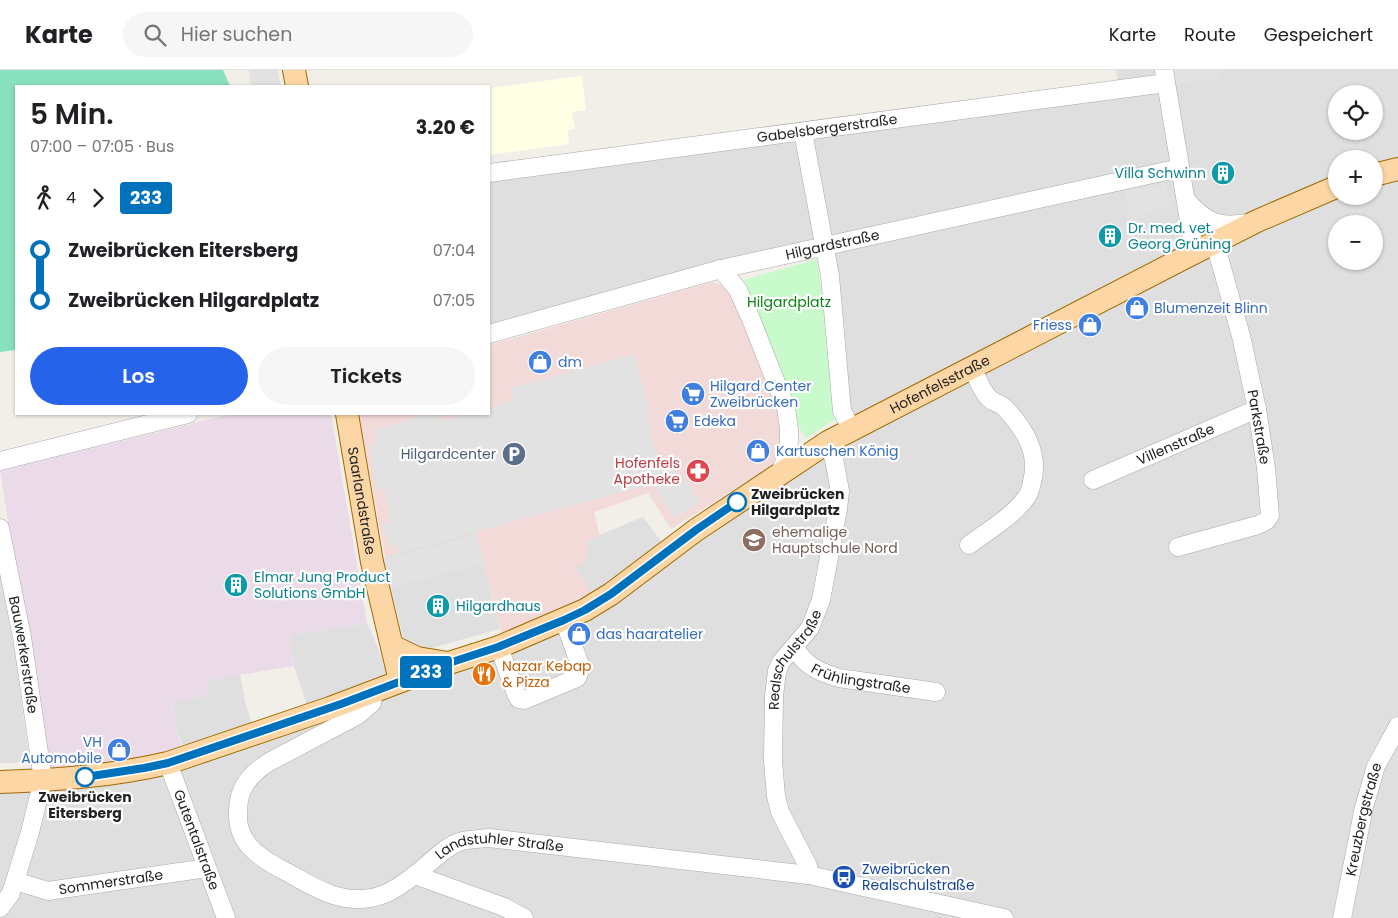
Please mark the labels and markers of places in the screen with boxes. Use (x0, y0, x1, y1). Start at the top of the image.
building icon: Villa Schwinn (1210, 160, 1236, 186)
place label: Villa Schwinn (1114, 163, 1206, 183)
place label: Dr. med. vet. Georg Grüning (1128, 218, 1231, 254)
building icon: Dr. med. vet. Georg Grüning (1097, 223, 1123, 249)
shop icon: Blumenzeit Blinn (1124, 295, 1150, 321)
place label: Blumenzeit Blinn (1154, 298, 1268, 318)
shop icon: Friess (1077, 312, 1103, 338)
place label: Friess (1033, 315, 1072, 335)
shop icon: dm (527, 349, 553, 375)
place label: dm (558, 352, 582, 372)
place label: Hilgard Center Zweibrücken (710, 376, 811, 412)
supermarket icon: Hilgard Center Zweibrücken (680, 381, 706, 407)
supermarket icon: Edeka (664, 408, 690, 434)
place label: Edeka (694, 411, 736, 431)
shop icon: Kartuschen König (745, 438, 771, 464)
parking icon: Hilgardcenter (501, 441, 527, 467)
place label: Kartuschen König (776, 441, 899, 461)
place label: Hilgardcenter (401, 444, 496, 464)
place label: Hofenfels Apotheke (614, 453, 680, 489)
pharmacy icon: Hofenfels Apotheke (685, 458, 711, 484)
place label: Zweibrücken Hilgardplatz (751, 484, 844, 520)
marker: Zweibrücken Hilgardplatz (727, 492, 747, 512)
place label: ehemalige Hauptschule Nord (772, 522, 898, 558)
school or university icon: ehemalige Hauptschule Nord (741, 527, 767, 553)
place label: Elmar Jung Product Solutions GmbH (254, 567, 390, 603)
building icon: Elmar Jung Product Solutions GmbH (223, 572, 249, 598)
building icon: Hilgardhaus (425, 593, 451, 619)
place label: Hilgardhaus (456, 596, 541, 616)
shop icon: das haaratelier (566, 621, 592, 647)
place label: das haaratelier (596, 624, 703, 644)
place label: Nazar Kebap & Pizza (502, 656, 592, 692)
restaurant icon: Nazar Kebap & Pizza (471, 661, 497, 687)
place label: VH Automobile (21, 732, 102, 768)
shop icon: VH Automobile (106, 737, 132, 763)
marker: Zweibrücken Eitersberg (75, 767, 95, 787)
place label: Zweibrücken Eitersberg (38, 787, 132, 823)
place label: Zweibrücken Realschulstraße (862, 859, 975, 895)
bus stop icon: Zweibrücken Realschulstraße (831, 864, 857, 890)

